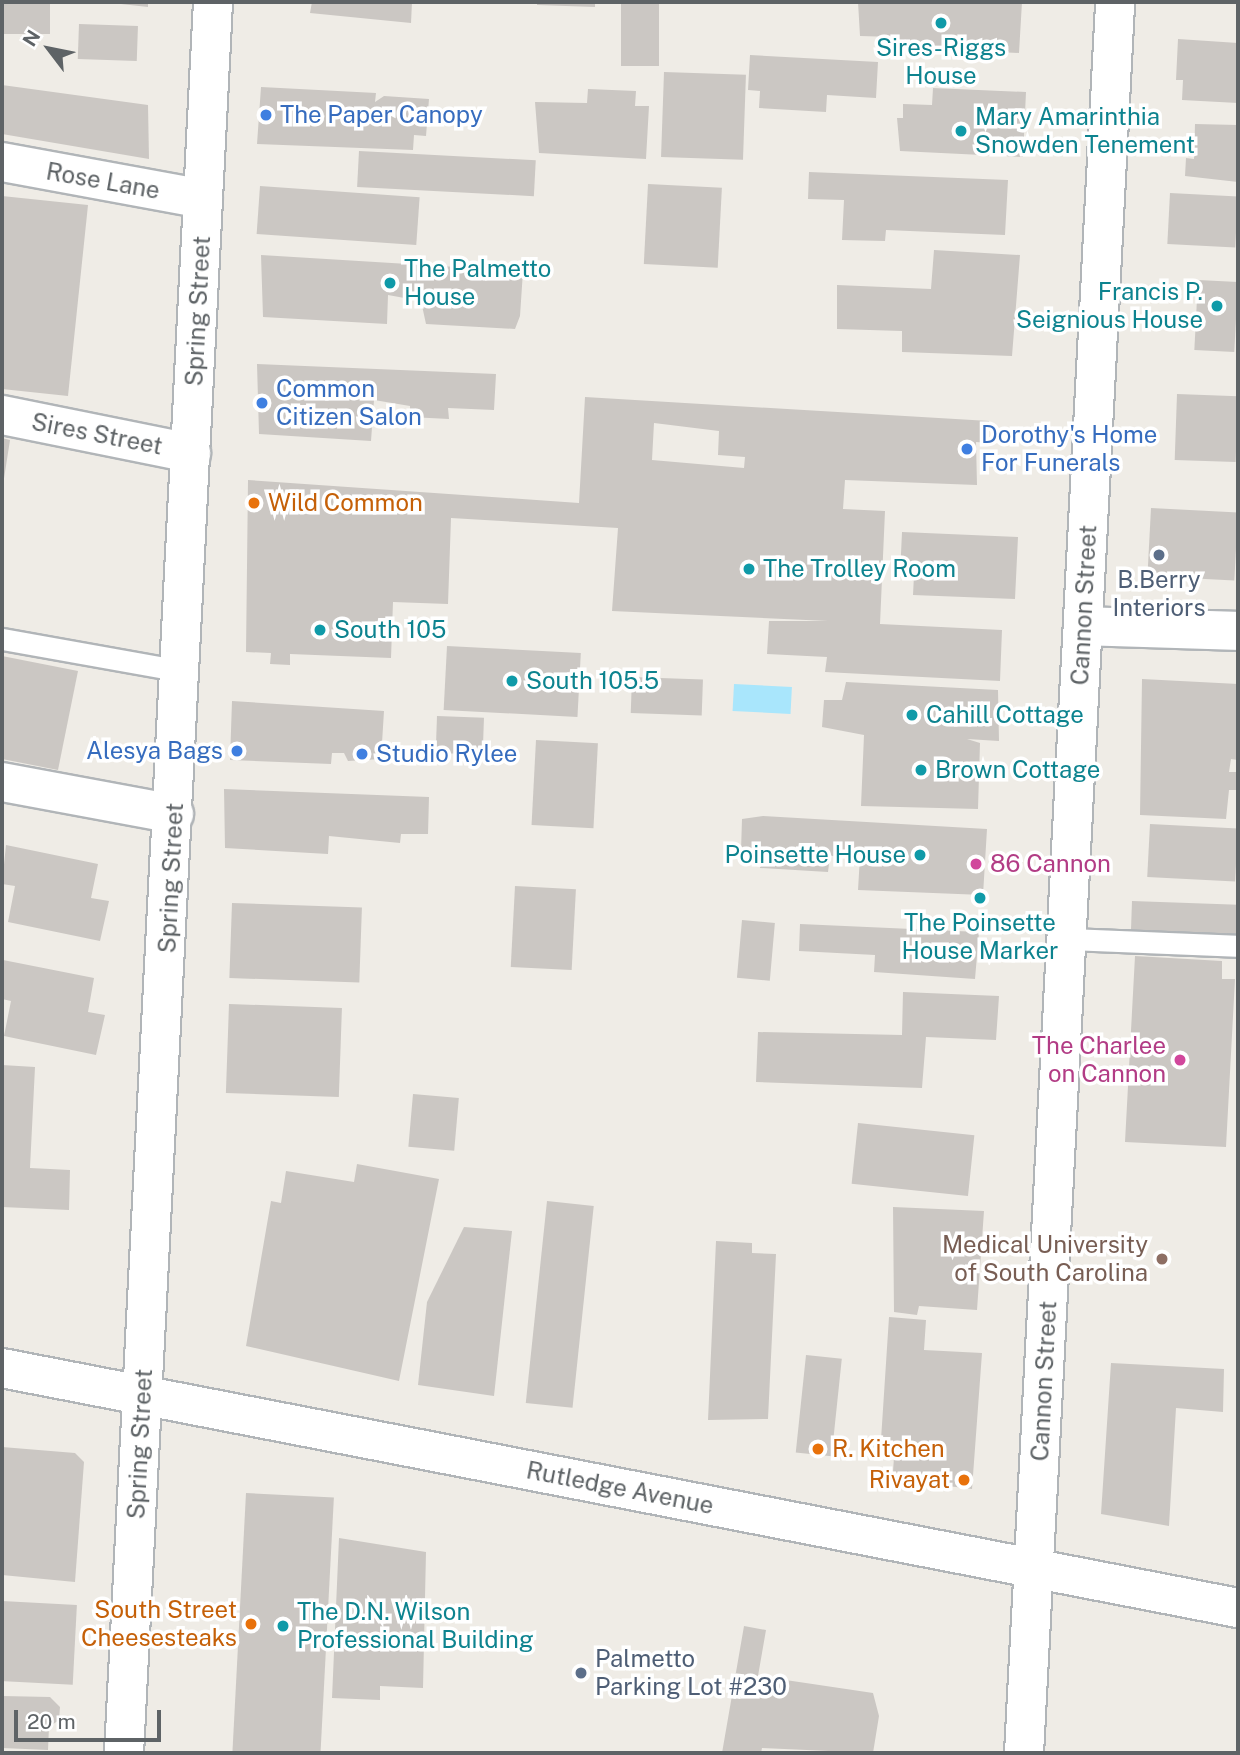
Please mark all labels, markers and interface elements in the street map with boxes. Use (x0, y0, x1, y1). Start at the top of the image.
north arrow (14, 14, 84, 84)
marker: Sires-Riggs House (933, 15, 949, 31)
text: N (18, 26, 44, 50)
place label: Sires-Riggs House (876, 34, 1006, 90)
place label: The Paper Canopy (280, 101, 483, 129)
place label: Mary Amarinthia Snowden Tenement (975, 103, 1195, 159)
marker: The Paper Canopy (258, 107, 274, 123)
marker: Mary Amarinthia Snowden Tenement (953, 123, 969, 139)
street label: Rose Lane (44, 157, 162, 205)
street label: Spring Street (180, 235, 216, 387)
place label: The Palmetto House (404, 255, 552, 311)
marker: The Palmetto House (382, 275, 398, 291)
place label: Francis P. Seignious House (1016, 278, 1203, 334)
marker: Francis P. Seignious House (1209, 298, 1225, 314)
place label: Common Citizen Salon (276, 375, 422, 431)
marker: Common Citizen Salon (254, 395, 270, 411)
street label: Sires Street (29, 407, 165, 461)
place label: Dorothy's Home For Funerals (981, 421, 1158, 477)
marker: Dorothy's Home For Funerals (959, 441, 975, 457)
place label: Wild Common (268, 489, 423, 517)
marker: Wild Common (246, 495, 262, 511)
street label: Cannon Street (1065, 524, 1103, 686)
marker: B.Berry Interiors (1151, 547, 1167, 563)
place label: The Trolley Room (763, 555, 956, 583)
marker: The Trolley Room (741, 561, 757, 577)
place label: B.Berry Interiors (1112, 566, 1206, 622)
place label: South 105 (334, 616, 446, 644)
marker: South 105 (312, 622, 328, 638)
place label: South 105.5 (526, 667, 659, 695)
marker: South 105.5 (504, 673, 520, 689)
place label: Cahill Cottage (926, 701, 1084, 729)
marker: Cahill Cottage (904, 707, 920, 723)
place label: Alesya Bags (86, 737, 223, 765)
place label: Studio Rylee (376, 740, 518, 768)
marker: Alesya Bags (229, 743, 245, 759)
marker: Studio Rylee (354, 746, 370, 762)
place label: Brown Cottage (935, 756, 1100, 784)
marker: Brown Cottage (913, 762, 929, 778)
street label: Spring Street (153, 802, 189, 954)
place label: Poinsette House (724, 841, 906, 869)
marker: Poinsette House (912, 847, 928, 863)
place label: 86 Cannon (990, 850, 1111, 878)
marker: 86 Cannon (968, 856, 984, 872)
marker: The Poinsette House Marker (972, 890, 988, 906)
place label: The Poinsette House Marker (902, 909, 1058, 965)
place label: The Charlee on Cannon (1032, 1032, 1166, 1088)
marker: The Charlee on Cannon (1172, 1052, 1188, 1068)
place label: Medical University of South Carolina (942, 1231, 1148, 1287)
marker: Medical University of South Carolina (1154, 1251, 1170, 1267)
street label: Cannon Street (1025, 1300, 1063, 1462)
street label: Spring Street (122, 1368, 158, 1520)
place label: R. Kitchen (832, 1435, 945, 1463)
marker: R. Kitchen (810, 1441, 826, 1457)
street label: Rutledge Avenue (524, 1456, 716, 1520)
place label: Rivayat (869, 1466, 950, 1494)
marker: Rivayat (956, 1472, 972, 1488)
place label: South Street Cheesesteaks (81, 1596, 237, 1652)
place label: The D.N. Wilson Professional Building (297, 1598, 534, 1654)
marker: South Street Cheesesteaks (243, 1616, 259, 1632)
marker: The D.N. Wilson Professional Building (275, 1618, 291, 1634)
place label: Palmetto Parking Lot #230 (595, 1645, 787, 1701)
marker: Palmetto Parking Lot #230 (573, 1665, 589, 1681)
scale bar (18, 1696, 164, 1740)
text: 20 m (27, 1709, 76, 1734)

